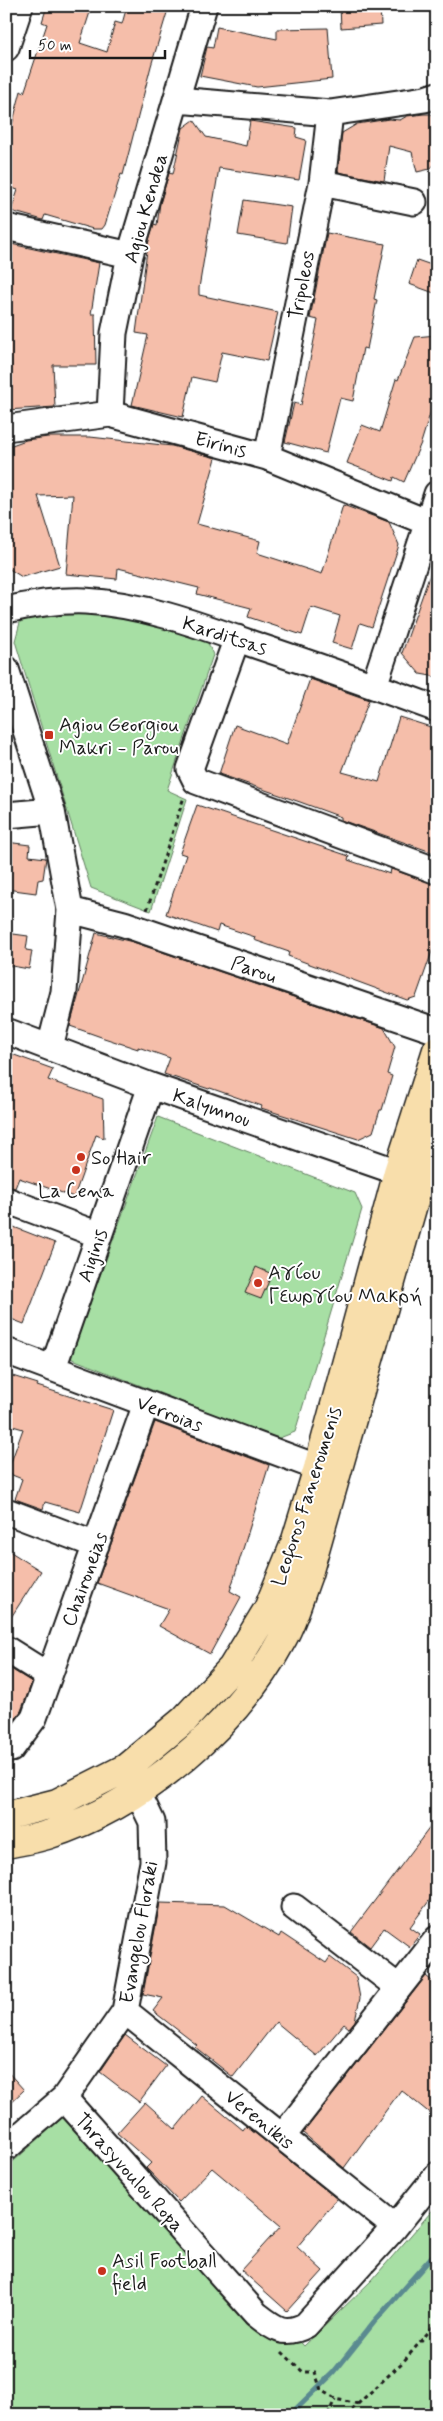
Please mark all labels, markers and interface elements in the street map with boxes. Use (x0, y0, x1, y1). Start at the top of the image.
scale bar (30, 28, 165, 60)
text: 50 m (38, 36, 72, 56)
street label: Agiou Kendea (118, 150, 175, 266)
street label: Tripoleos (283, 248, 322, 322)
street label: Eirinis (192, 426, 250, 465)
street label: Karditsas (179, 610, 270, 663)
place label: Agiou Georgiou Makri - Parou (59, 712, 179, 762)
marker: Agiou Georgiou Makri - Parou (43, 729, 55, 741)
street label: Parou (227, 950, 280, 991)
street label: Kalymnou (169, 1083, 254, 1134)
place label: So Hair (91, 1145, 152, 1172)
marker: So Hair (75, 1151, 87, 1163)
marker: La Cena (70, 1164, 82, 1176)
place label: La Cena (38, 1178, 115, 1205)
street label: Aiginis (72, 1225, 115, 1286)
place label: Αγίου Γεωργίου Μακρή (268, 1260, 422, 1310)
marker: Αγίου Γεωργίου Μακρή (252, 1277, 264, 1289)
street label: Verroias (132, 1389, 207, 1439)
street label: Leoforos Faneromenis (266, 1403, 351, 1590)
street label: Chaironeias (56, 1528, 115, 1631)
street label: Evangelou Floraki (114, 1859, 166, 2006)
street label: Verenikis (219, 2084, 300, 2157)
street label: Thrasyvoulou Ropa (68, 2108, 190, 2238)
place label: Asil Football field (112, 2248, 217, 2298)
marker: Asil Football field (96, 2265, 108, 2277)

